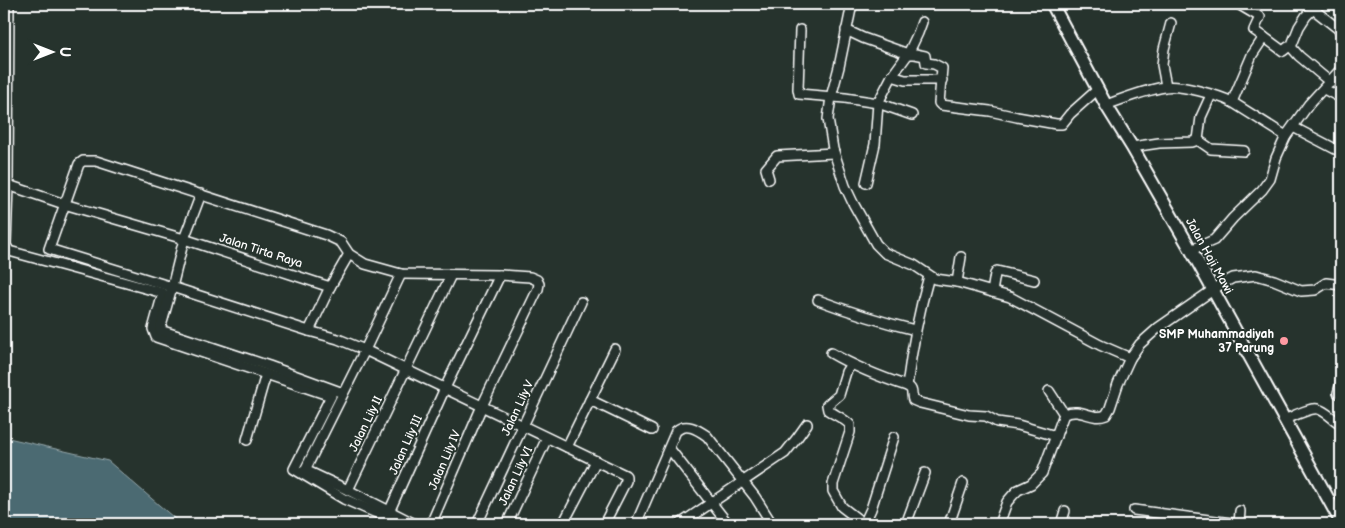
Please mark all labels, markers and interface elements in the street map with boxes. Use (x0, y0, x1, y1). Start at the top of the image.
north arrow (28, 28, 78, 78)
text: U (56, 47, 73, 57)
street label: Jalan Haji Mawi (1182, 215, 1236, 297)
street label: Jalan Tirta Raya (218, 231, 305, 272)
place label: SMP Muhammadiyah 37 Parung (1159, 327, 1274, 356)
marker: SMP Muhammadiyah 37 Parung (1278, 335, 1290, 347)
street label: Jalan Lily V (499, 377, 538, 438)
street label: Jalan Lily II (346, 394, 386, 454)
street label: Jalan Lily III (386, 413, 426, 477)
street label: Jalan Lily IV (426, 427, 465, 492)
street label: Jalan Lily VI (496, 444, 536, 508)

